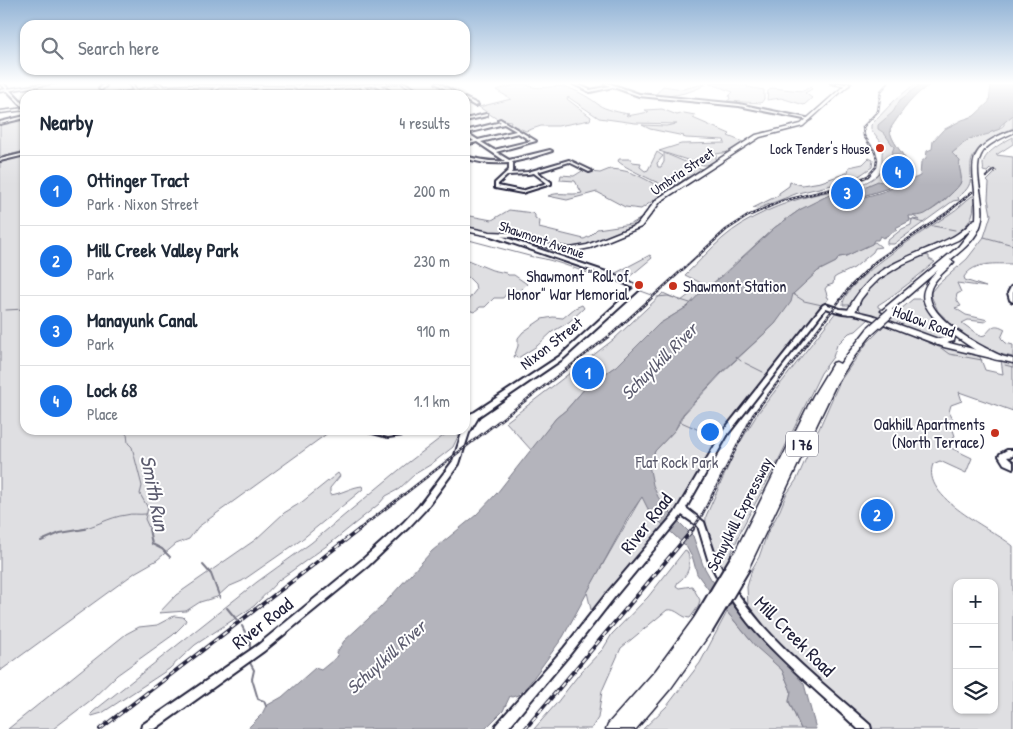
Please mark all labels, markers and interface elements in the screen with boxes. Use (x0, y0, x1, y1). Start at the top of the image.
search box (20, 20, 470, 75)
icon: search (38, 34, 66, 62)
text: Search here (78, 35, 159, 61)
text: Nearby (40, 108, 93, 137)
text: 4 results (399, 112, 450, 134)
place label: Lock Tender's House (770, 139, 870, 158)
marker: Lock Tender's House (874, 142, 886, 154)
street label: Umbria Street (646, 143, 718, 199)
pin: 4 (882, 153, 914, 191)
text: Ottinger Tract (87, 167, 189, 193)
pin: 3 (831, 174, 863, 212)
text: 1 (53, 180, 59, 202)
text: 200 m (414, 180, 450, 202)
text: Park · Nixon Street (87, 193, 198, 215)
street label: Shawmont Avenue (497, 215, 588, 263)
text: Mill Creek Valley Park (87, 237, 238, 263)
text: 2 (52, 250, 60, 272)
text: 230 m (414, 250, 450, 272)
text: Park (87, 263, 114, 285)
place label: Shawmont "Roll of Honor" War Memorial (507, 265, 630, 305)
place label: Shawmont Station (683, 275, 786, 297)
marker: Shawmont "Roll of Honor" War Memorial (633, 279, 645, 291)
marker: Shawmont Station (667, 280, 679, 292)
street label: Hollow Road (890, 300, 958, 342)
text: Manayunk Canal (87, 307, 197, 333)
street label: Nixon Street (515, 311, 587, 374)
water label: Schuylkill River (615, 316, 704, 405)
text: 3 (52, 320, 60, 342)
text: 910 m (417, 320, 450, 342)
text: Park (87, 333, 114, 355)
pin: 1 (572, 354, 604, 392)
text: Lock 68 (87, 377, 137, 403)
text: 4 (53, 390, 59, 412)
text: 1.1 km (414, 390, 450, 412)
text: Place (87, 403, 118, 425)
place label: Oakhill Apartments (North Terrace) (874, 413, 985, 453)
your location (697, 419, 723, 445)
marker: Oakhill Apartments (North Terrace) (989, 427, 1001, 439)
road number: I 76 (786, 432, 818, 456)
park label: Flat Rock Park (635, 451, 719, 473)
water label: Smith Run (133, 452, 177, 535)
street label: Schuylkill Expressway (701, 453, 777, 575)
street label: River Road (614, 487, 678, 559)
pin: 2 (861, 496, 893, 534)
map controls (953, 579, 998, 714)
button: + (953, 579, 998, 624)
street label: Mill Creek Road (749, 590, 842, 683)
street label: River Road (226, 591, 298, 655)
water label: Schuylkill River (341, 613, 433, 700)
button: − (953, 624, 998, 669)
button: layers (953, 669, 998, 714)

